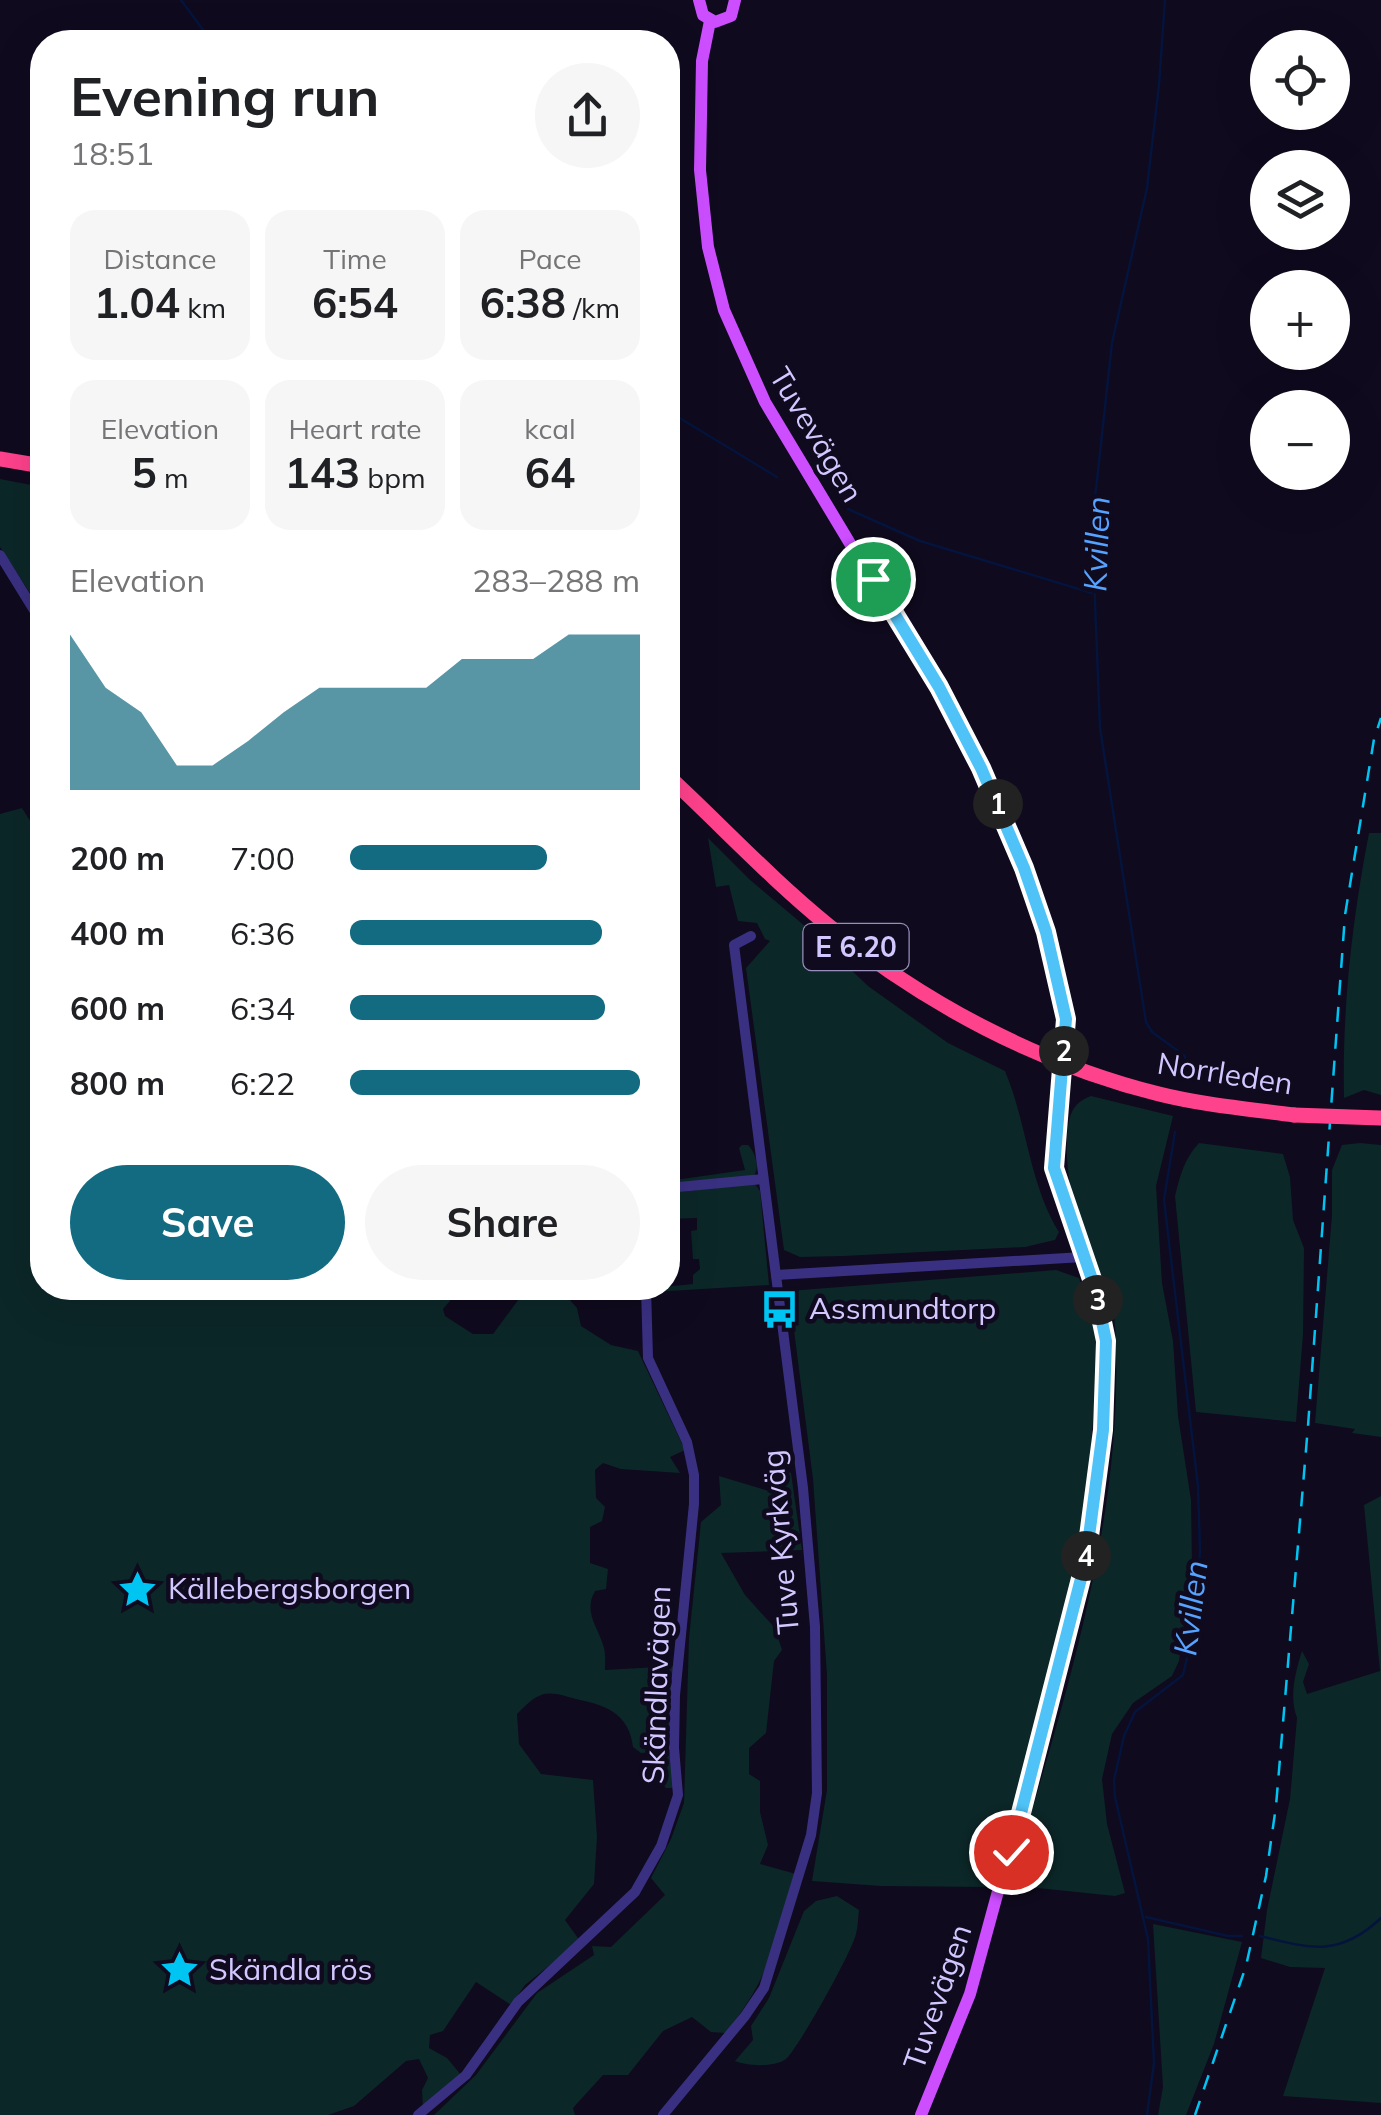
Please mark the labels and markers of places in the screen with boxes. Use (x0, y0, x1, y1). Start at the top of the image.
pin (831, 537, 916, 622)
pin: 1 (973, 779, 1023, 829)
pin: 2 (1039, 1026, 1089, 1076)
pin: 3 (1073, 1275, 1123, 1325)
bus stop icon: Assmundtorp (758, 1288, 800, 1330)
place label: Assmundtorp (809, 1289, 996, 1327)
pin: 4 (1061, 1531, 1111, 1581)
place icon: Källebergsborgen (117, 1568, 159, 1610)
place label: Källebergsborgen (168, 1569, 411, 1607)
pin (969, 1810, 1054, 1895)
place icon: Skändla rös (158, 1949, 200, 1991)
place label: Skändla rös (209, 1950, 372, 1988)

